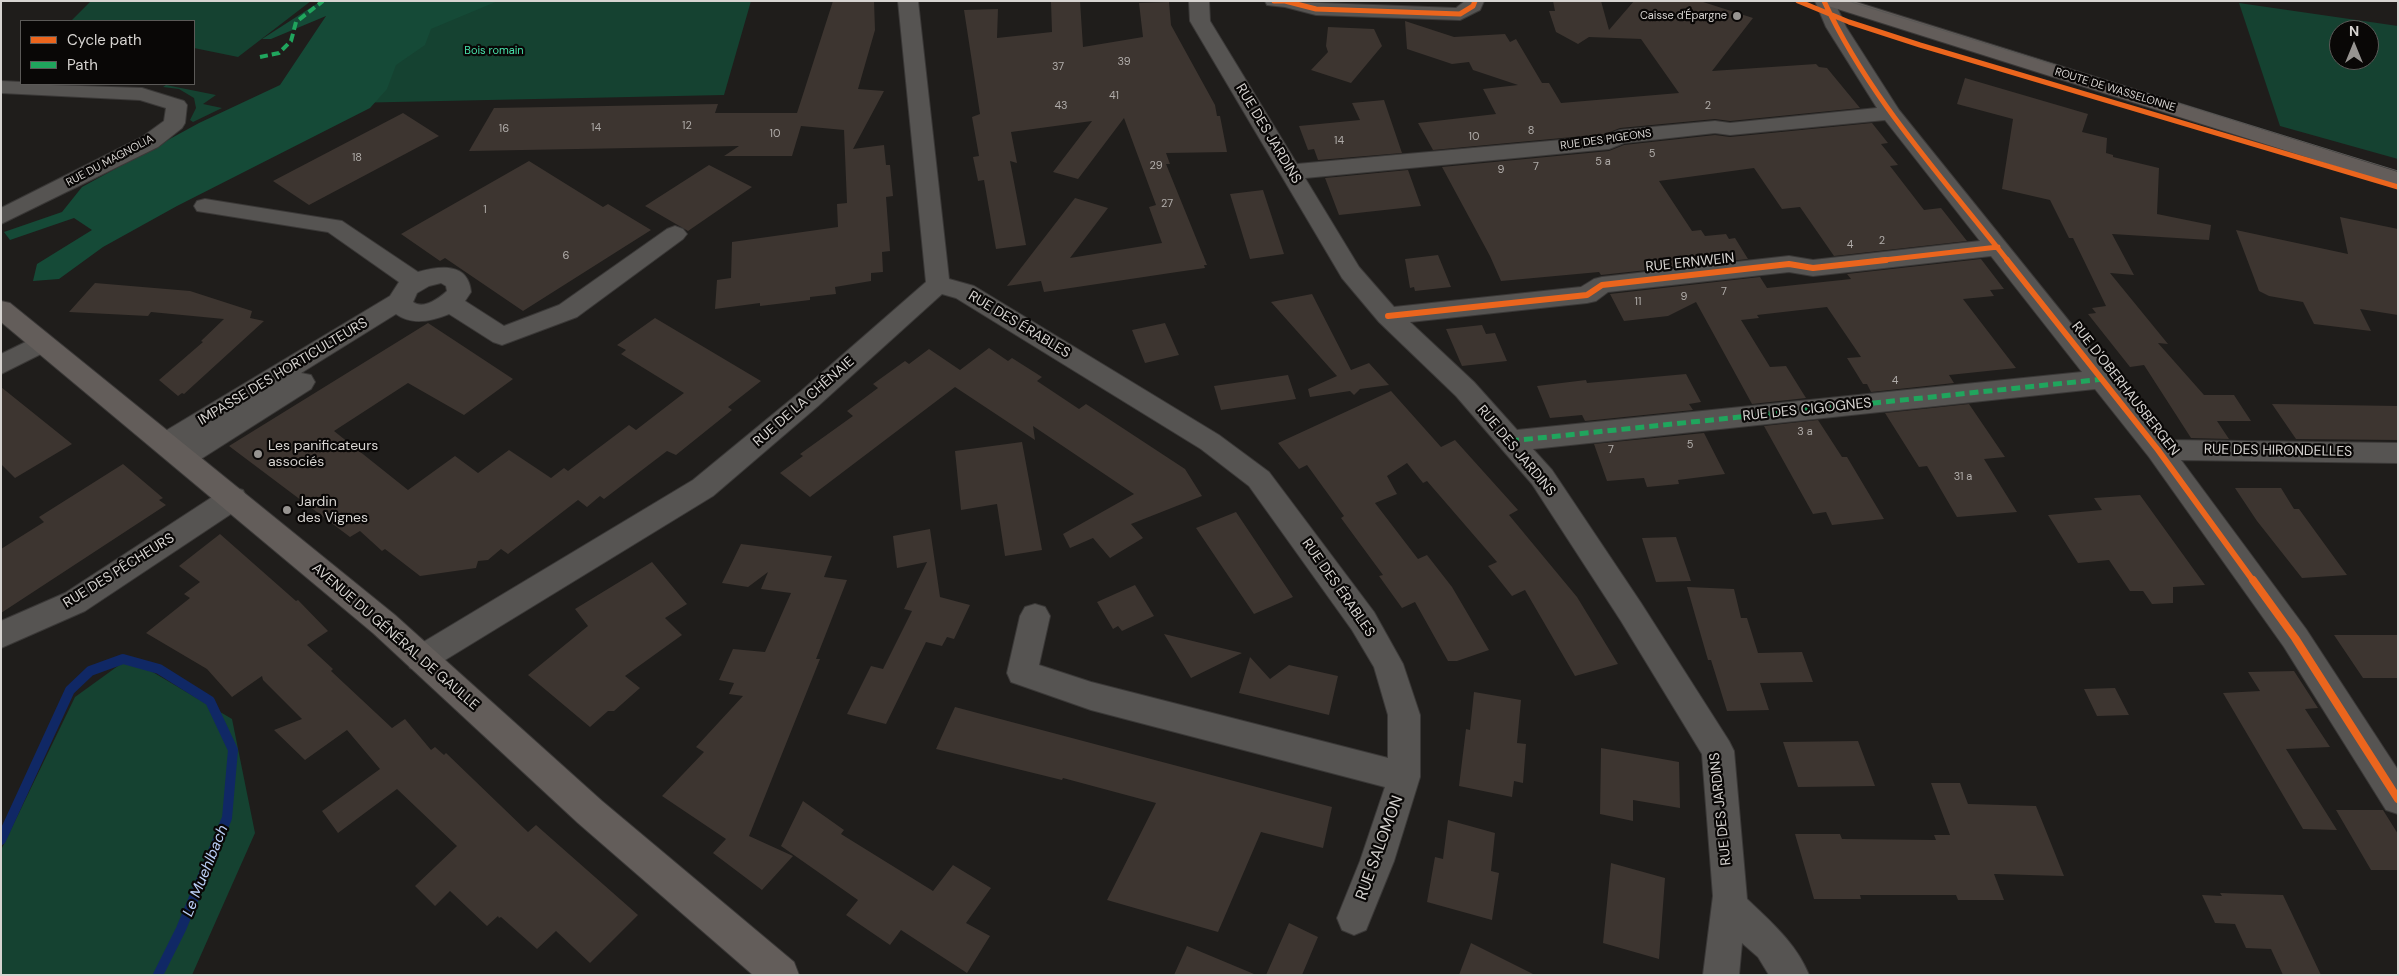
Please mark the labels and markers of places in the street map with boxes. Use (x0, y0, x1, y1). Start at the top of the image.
place label: Caisse d'Épargne (1640, 9, 1727, 23)
marker: Caisse d'Épargne (1731, 10, 1743, 22)
place label: Les panificateurs associés (268, 438, 378, 471)
marker: Les panificateurs associés (252, 448, 264, 460)
place label: Jardin des Vignes (297, 494, 368, 526)
marker: Jardin des Vignes (281, 504, 293, 516)

